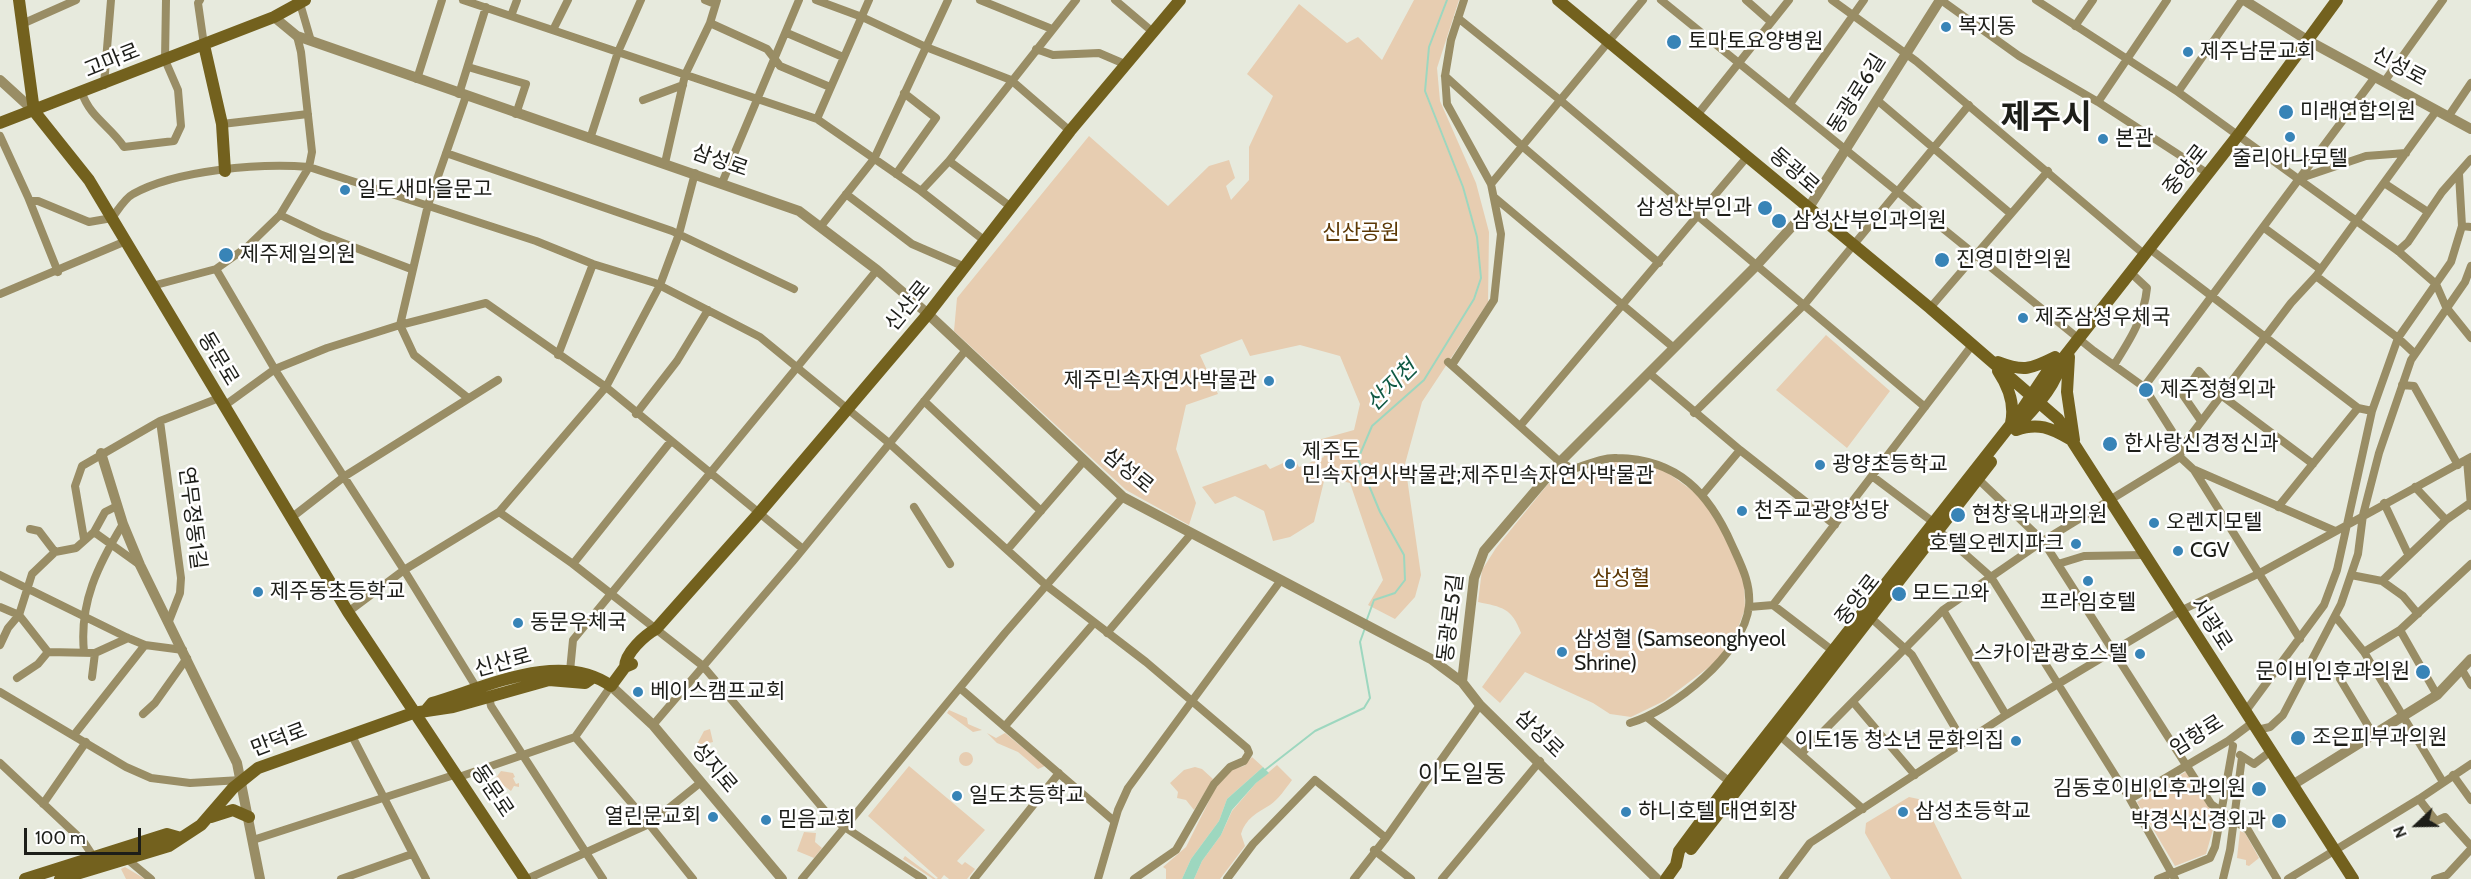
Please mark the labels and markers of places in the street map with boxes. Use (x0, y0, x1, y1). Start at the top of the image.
place label: 복지동 (1958, 14, 2016, 40)
marker: 복지동 (1939, 20, 1953, 34)
place label: 토마토요양병원 (1688, 29, 1823, 55)
marker: 토마토요양병원 (1665, 33, 1683, 51)
place label: 제주남문교회 (2200, 39, 2316, 65)
marker: 제주남문교회 (2181, 45, 2195, 59)
place label: 미래연합의원 (2300, 99, 2416, 125)
marker: 미래연합의원 (2277, 103, 2295, 121)
place label: 본관 (2115, 126, 2154, 152)
marker: 줄리아나모텔 (2283, 130, 2297, 144)
marker: 본관 (2096, 132, 2110, 146)
place label: 줄리아나모텔 (2232, 146, 2348, 172)
place label: 일도새마을문고 (357, 177, 492, 203)
marker: 일도새마을문고 (338, 183, 352, 197)
place label: 삼성산부인과 (1636, 195, 1752, 221)
marker: 삼성산부인과 (1756, 199, 1774, 217)
place label: 삼성산부인과의원 (1792, 208, 1947, 234)
marker: 삼성산부인과의원 (1770, 212, 1788, 230)
place label: 제주제일의원 (240, 242, 356, 268)
marker: 제주제일의원 (217, 246, 235, 264)
place label: 진영미한의원 (1956, 247, 2072, 273)
marker: 진영미한의원 (1933, 251, 1951, 269)
place label: 제주삼성우체국 (2035, 305, 2170, 331)
marker: 제주삼성우체국 (2016, 311, 2030, 325)
place label: 제주민속자연사박물관 (1064, 368, 1257, 394)
marker: 제주민속자연사박물관 (1262, 374, 1276, 388)
place label: 제주정형외과 (2160, 377, 2276, 403)
marker: 제주정형외과 (2137, 381, 2155, 399)
place label: 한사랑신경정신과 (2124, 431, 2279, 457)
marker: 한사랑신경정신과 (2101, 435, 2119, 453)
place label: 제주도 민속자연사박물관;제주민속자연사박물관 (1302, 439, 1654, 489)
place label: 광양초등학교 (1832, 452, 1948, 478)
marker: 제주도 민속자연사박물관;제주민속자연사박물관 (1283, 457, 1297, 471)
marker: 광양초등학교 (1813, 458, 1827, 472)
place label: 천주교광양성당 (1754, 498, 1889, 524)
place label: 현창옥내과의원 (1972, 502, 2107, 528)
marker: 천주교광양성당 (1735, 504, 1749, 518)
marker: 현창옥내과의원 (1949, 506, 1967, 524)
place label: 오렌지모텔 (2166, 510, 2263, 536)
marker: 오렌지모텔 (2147, 516, 2161, 530)
place label: 호텔오렌지파크 (1929, 531, 2064, 557)
marker: 호텔오렌지파크 (2069, 537, 2083, 551)
place label: CGV (2190, 538, 2230, 564)
marker: CGV (2171, 544, 2185, 558)
marker: 프라임호텔 (2081, 574, 2095, 588)
place label: 제주동초등학교 (270, 579, 405, 605)
place label: 모드고와 (1912, 581, 1989, 607)
marker: 제주동초등학교 (251, 585, 265, 599)
marker: 모드고와 (1890, 585, 1908, 603)
place label: 프라임호텔 (2040, 590, 2136, 616)
place label: 동문우체국 (530, 610, 627, 636)
marker: 동문우체국 (511, 616, 525, 630)
place label: 삼성혈 (Samseonghyeol Shrine) (1574, 627, 1786, 677)
place label: 스카이관광호스텔 (1973, 641, 2128, 667)
marker: 삼성혈 (Samseonghyeol Shrine) (1555, 645, 1569, 659)
marker: 스카이관광호스텔 (2133, 647, 2147, 661)
place label: 문이비인후과의원 (2255, 659, 2410, 685)
marker: 문이비인후과의원 (2414, 663, 2432, 681)
place label: 베이스캠프교회 (650, 679, 785, 705)
marker: 베이스캠프교회 (631, 685, 645, 699)
place label: 조은피부과의원 (2312, 725, 2447, 751)
place label: 이도1동 청소년 문화의집 (1795, 728, 2004, 754)
marker: 조은피부과의원 (2289, 729, 2307, 747)
marker: 이도1동 청소년 문화의집 (2009, 734, 2023, 748)
place label: 김동호이비인후과의원 (2053, 776, 2246, 802)
marker: 김동호이비인후과의원 (2250, 780, 2268, 798)
place label: 일도초등학교 (969, 783, 1085, 809)
marker: 일도초등학교 (950, 789, 964, 803)
place label: 하니호텔 대연회장 (1638, 799, 1797, 825)
place label: 삼성초등학교 (1915, 799, 2031, 825)
place label: 열린문교회 (604, 804, 701, 830)
marker: 하니호텔 대연회장 (1619, 805, 1633, 819)
marker: 삼성초등학교 (1896, 805, 1910, 819)
place label: 믿음교회 (778, 807, 855, 833)
place label: 박경식신경외과 (2131, 808, 2266, 834)
marker: 열린문교회 (706, 810, 720, 824)
marker: 박경식신경외과 (2270, 812, 2288, 830)
marker: 믿음교회 (759, 813, 773, 827)

